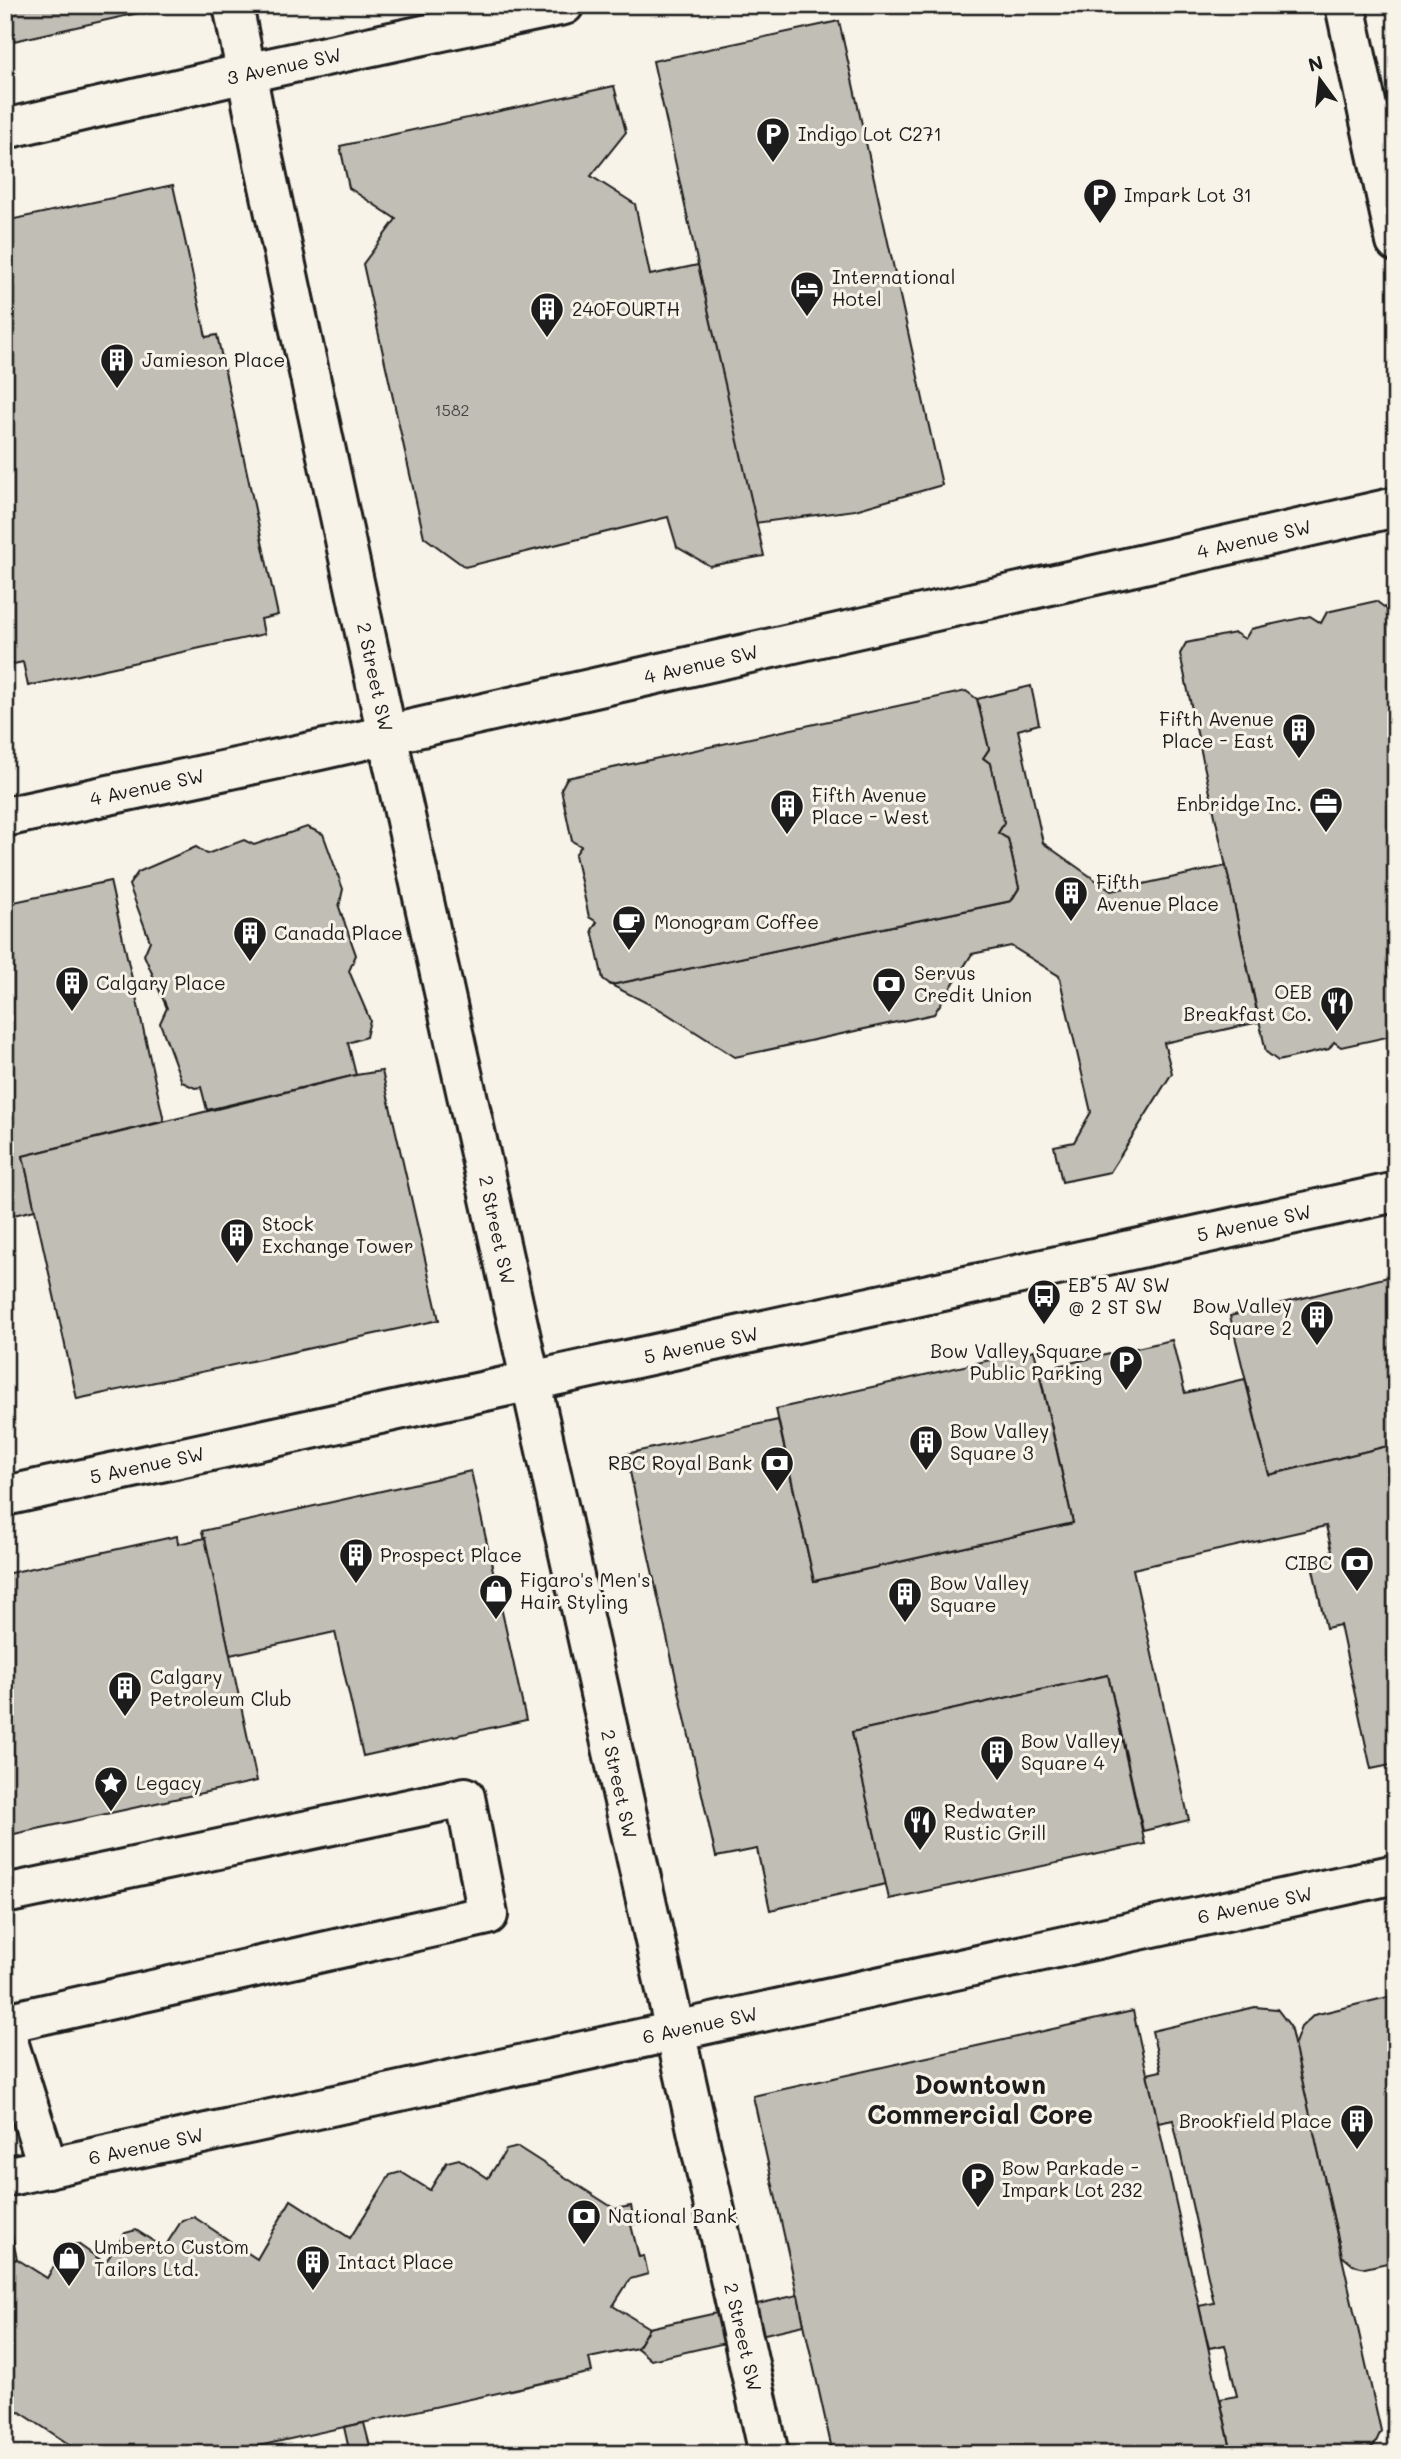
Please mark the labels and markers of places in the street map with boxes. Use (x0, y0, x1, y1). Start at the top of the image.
parking icon: Indigo Lot C271 (754, 115, 792, 164)
place label: Indigo Lot C271 (798, 121, 942, 146)
parking icon: Impark Lot 31 (1081, 176, 1119, 225)
place label: Impark Lot 31 (1124, 182, 1252, 207)
place label: International Hotel (832, 264, 955, 311)
hotel icon: International Hotel (788, 269, 826, 318)
building icon: 240FOURTH (528, 290, 566, 339)
place label: 240FOURTH (572, 296, 680, 321)
building icon: Jamieson Place (98, 341, 136, 390)
place label: Jamieson Place (142, 347, 285, 372)
place label: Fifth Avenue Place - East (1159, 706, 1274, 753)
building icon: Fifth Avenue Place - East (1280, 711, 1318, 760)
place label: Fifth Avenue Place - West (812, 782, 929, 829)
office icon: Enbridge Inc. (1307, 785, 1345, 834)
building icon: Fifth Avenue Place - West (768, 787, 806, 836)
place label: Enbridge Inc. (1177, 791, 1302, 816)
place label: Fifth Avenue Place (1096, 869, 1219, 916)
building icon: Fifth Avenue Place (1052, 874, 1090, 923)
cafe icon: Monogram Coffee (610, 903, 648, 952)
place label: Monogram Coffee (654, 909, 819, 934)
building icon: Canada Place (231, 914, 269, 963)
place label: Canada Place (274, 920, 403, 945)
place label: Servus Credit Union (914, 960, 1032, 1007)
building icon: Calgary Place (53, 964, 91, 1013)
bank icon: Servus Credit Union (870, 965, 908, 1014)
place label: Calgary Place (96, 970, 226, 995)
place label: OEB Breakfast Co. (1184, 979, 1312, 1026)
restaurant icon: OEB Breakfast Co. (1318, 984, 1356, 1033)
place label: Stock Exchange Tower (262, 1211, 414, 1258)
building icon: Stock Exchange Tower (218, 1216, 256, 1265)
place label: EB 5 AV SW @ 2 ST SW (1068, 1272, 1170, 1319)
bus stop icon: EB 5 AV SW @ 2 ST SW (1025, 1277, 1063, 1326)
place label: Bow Valley Square 2 (1193, 1293, 1292, 1340)
building icon: Bow Valley Square 2 (1298, 1298, 1336, 1347)
place label: Bow Valley Square Public Parking (930, 1338, 1102, 1385)
parking icon: Bow Valley Square Public Parking (1107, 1343, 1145, 1392)
place label: Bow Valley Square 3 (950, 1418, 1049, 1465)
building icon: Bow Valley Square 3 (907, 1423, 945, 1472)
bank icon: RBC Royal Bank (758, 1444, 796, 1493)
place label: RBC Royal Bank (608, 1450, 752, 1475)
building icon: Prospect Place (337, 1536, 375, 1585)
place label: Prospect Place (380, 1542, 522, 1567)
bank icon: CIBC (1338, 1544, 1376, 1593)
place label: CIBC (1285, 1550, 1332, 1575)
place label: Figaro's Men's Hair Styling (520, 1567, 650, 1614)
place label: Bow Valley Square (930, 1570, 1029, 1617)
shop icon: Figaro's Men's Hair Styling (477, 1572, 515, 1621)
building icon: Bow Valley Square (886, 1575, 924, 1624)
place label: Calgary Petroleum Club (150, 1664, 292, 1711)
building icon: Calgary Petroleum Club (106, 1669, 144, 1718)
place label: Bow Valley Square 4 (1021, 1728, 1120, 1775)
building icon: Bow Valley Square 4 (978, 1733, 1016, 1782)
place icon: Legacy (92, 1764, 130, 1813)
place label: Legacy (136, 1770, 202, 1795)
place label: Redwater Rustic Grill (944, 1798, 1046, 1845)
restaurant icon: Redwater Rustic Grill (901, 1803, 939, 1852)
building icon: Brookfield Place (1338, 2102, 1376, 2151)
place label: Brookfield Place (1179, 2108, 1332, 2133)
place label: Bow Parkade - Impark Lot 232 (1002, 2155, 1143, 2202)
parking icon: Bow Parkade - Impark Lot 232 (959, 2160, 997, 2209)
bank icon: National Bank (565, 2197, 603, 2246)
place label: National Bank (608, 2203, 737, 2228)
place label: Umberto Custom Tailors Ltd. (94, 2234, 249, 2281)
shop icon: Umberto Custom Tailors Ltd. (50, 2239, 88, 2288)
building icon: Intact Place (294, 2243, 332, 2292)
place label: Intact Place (338, 2249, 454, 2274)

